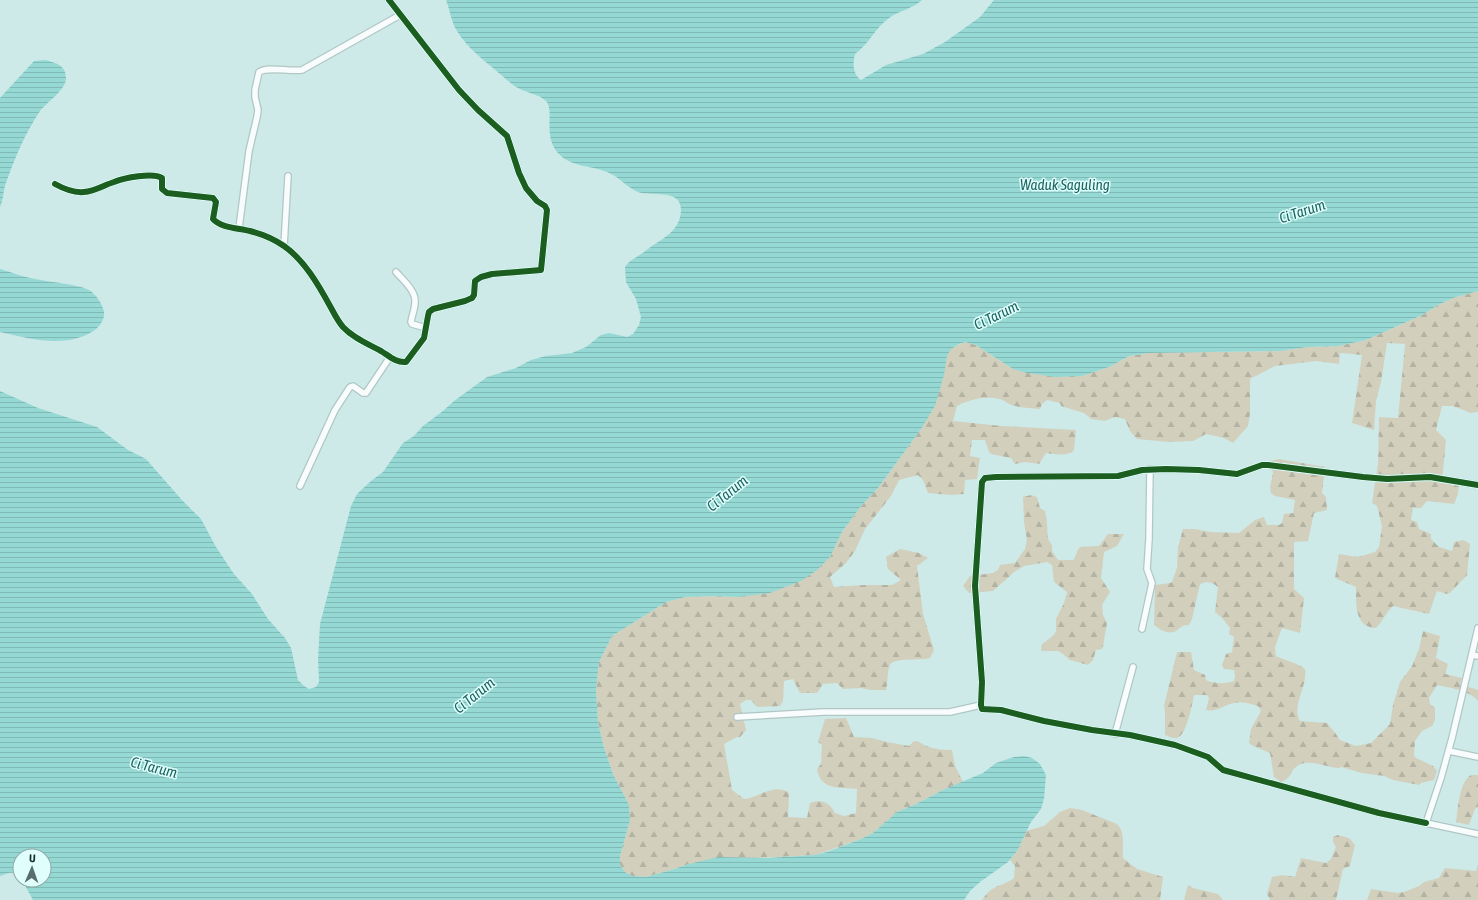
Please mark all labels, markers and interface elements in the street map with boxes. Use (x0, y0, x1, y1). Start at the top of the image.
water label: Waduk Saguling (1020, 176, 1110, 193)
water label: Ci Tarum (1277, 196, 1327, 226)
water label: Ci Tarum (971, 297, 1021, 333)
water label: Ci Tarum (703, 471, 751, 515)
water label: Ci Tarum (450, 673, 498, 717)
water label: Ci Tarum (129, 753, 179, 781)
north arrow (12, 848, 52, 888)
text: U (29, 852, 36, 864)

